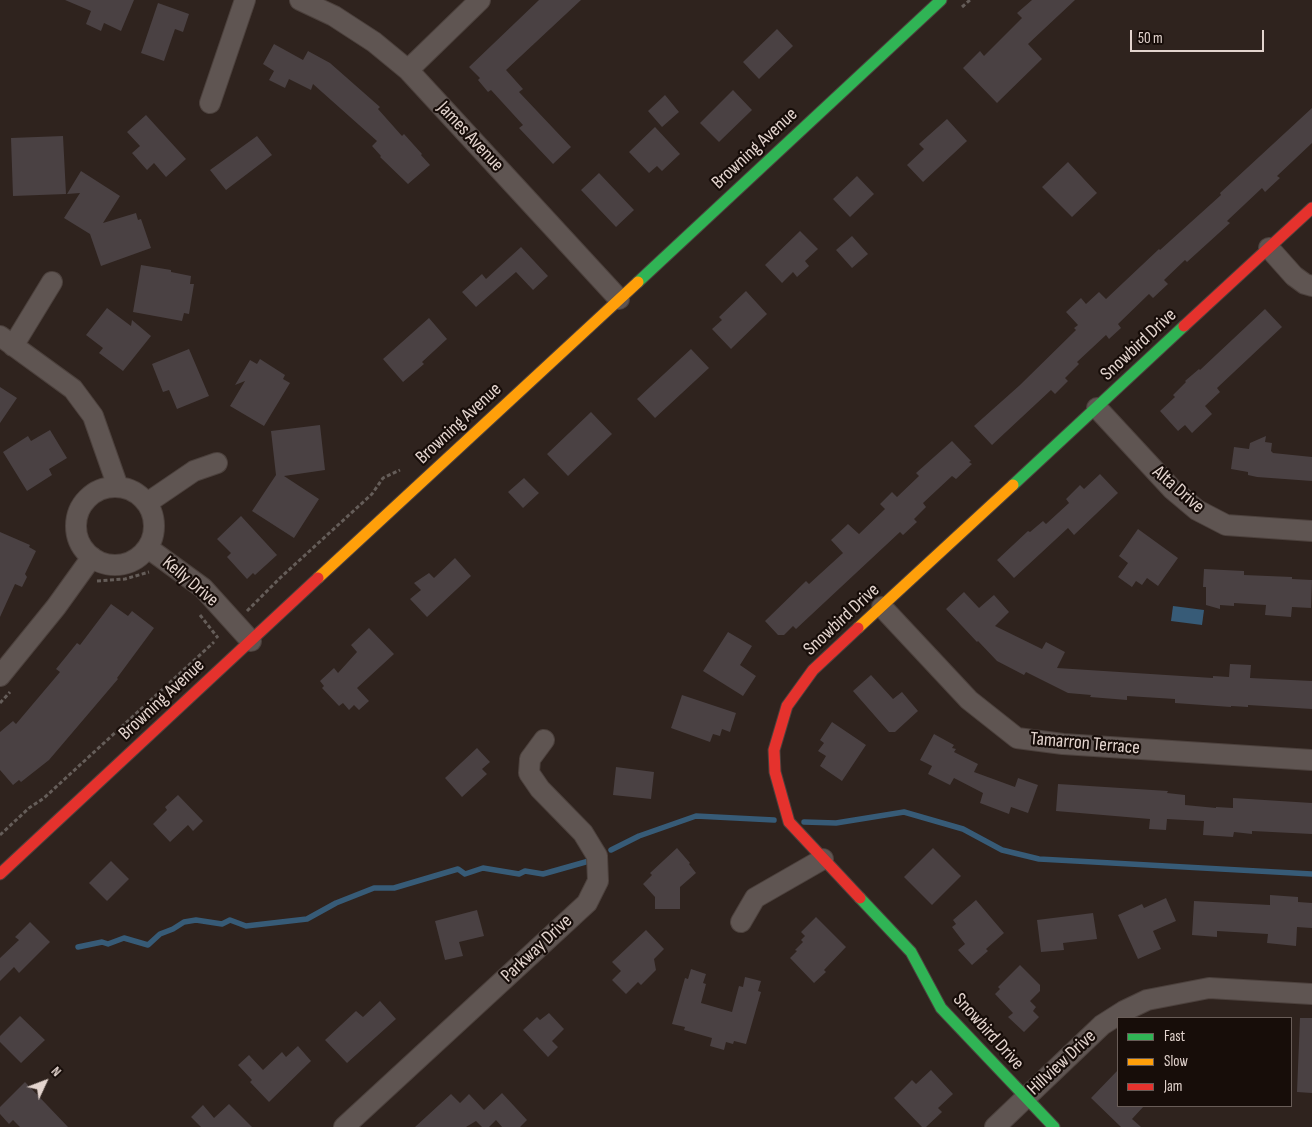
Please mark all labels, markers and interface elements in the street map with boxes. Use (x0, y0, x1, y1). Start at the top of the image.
scale bar (1132, 20, 1266, 52)
text: 50 m (1138, 29, 1163, 48)
street label: James Avenue (432, 97, 508, 177)
street label: Browning Avenue (707, 104, 803, 194)
street label: Snowbird Drive (1096, 304, 1182, 386)
street label: Browning Avenue (411, 379, 507, 469)
street label: Alta Drive (1147, 461, 1209, 519)
street label: Kelly Drive (157, 552, 223, 612)
street label: Snowbird Drive (799, 579, 885, 661)
street label: Browning Avenue (114, 655, 210, 745)
street label: Tamarron Terrace (1029, 728, 1141, 760)
street label: Parkway Drive (497, 910, 577, 988)
street label: Snowbird Drive (948, 989, 1028, 1075)
legend (1117, 1017, 1292, 1107)
street label: Hillview Drive (1023, 1025, 1101, 1101)
text: Fast (1164, 1027, 1185, 1046)
text: Slow (1164, 1052, 1188, 1071)
north arrow (20, 1057, 70, 1107)
text: N (48, 1063, 65, 1080)
text: Jam (1164, 1077, 1182, 1096)

